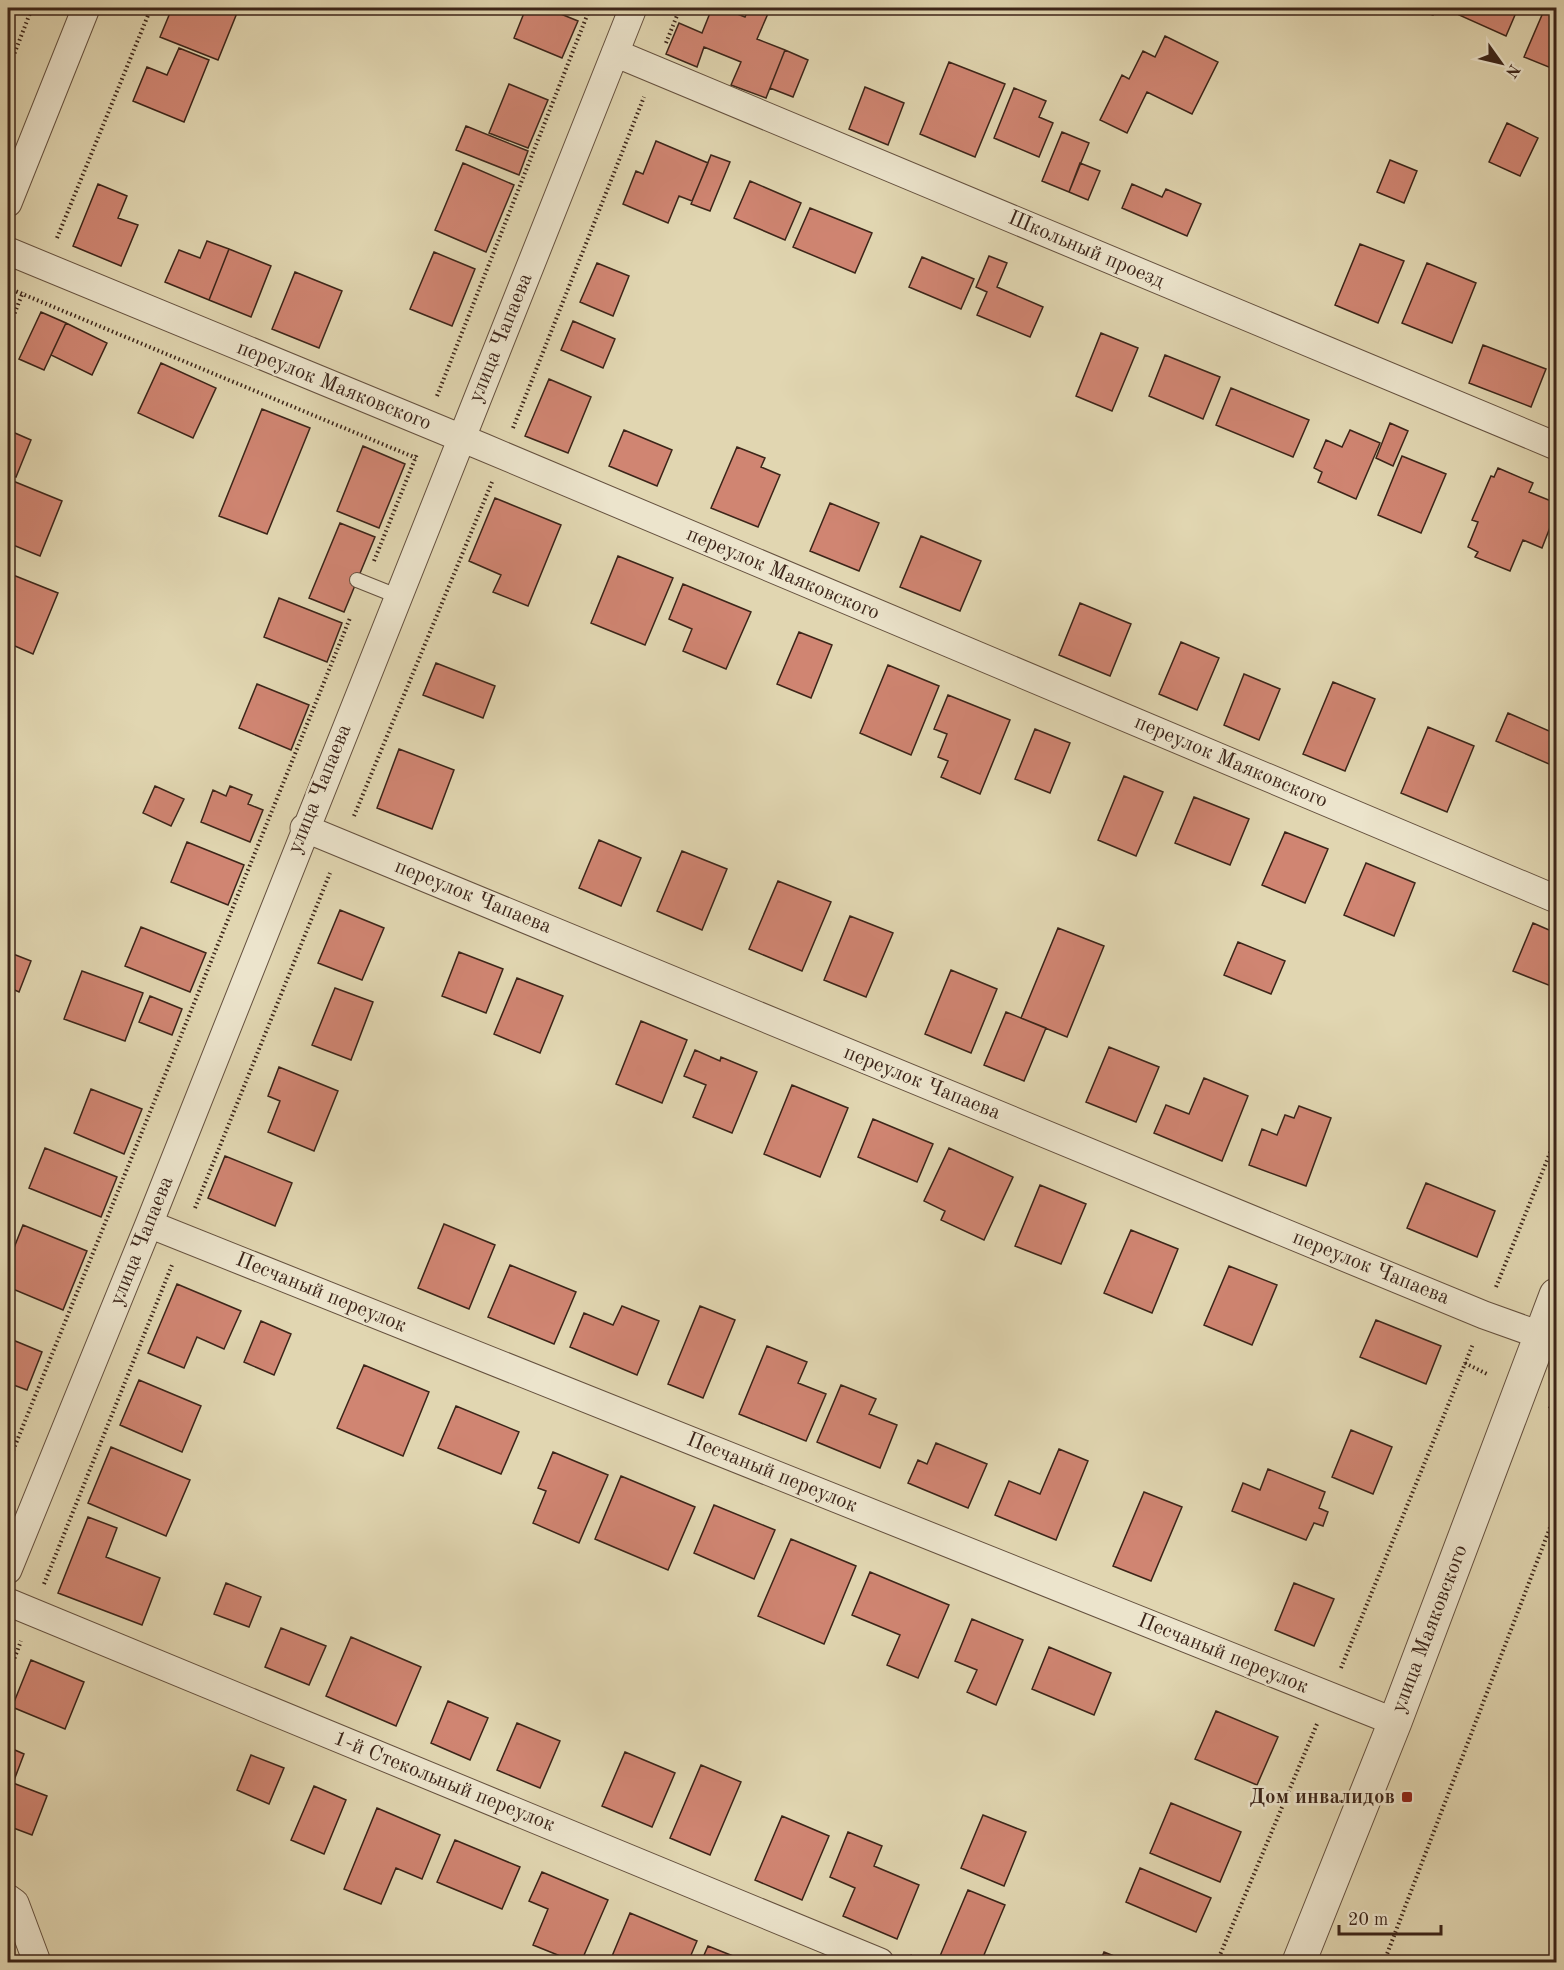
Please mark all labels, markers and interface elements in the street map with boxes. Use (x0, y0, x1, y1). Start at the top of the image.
north arrow (1471, 33, 1531, 93)
text: N (1501, 61, 1522, 80)
street label: Школьный проезд (1005, 208, 1168, 293)
street label: улица Чапаева (466, 270, 536, 406)
street label: переулок Маяковского (234, 337, 434, 435)
street label: переулок Маяковского (683, 524, 883, 624)
street label: переулок Маяковского (1131, 712, 1331, 812)
street label: улица Чапаева (285, 721, 355, 857)
street label: переулок Чапаева (392, 856, 554, 938)
street label: переулок Чапаева (841, 1042, 1003, 1124)
street label: улица Чапаева (107, 1173, 177, 1309)
street label: переулок Чапаева (1290, 1227, 1452, 1309)
street label: Песчаный переулок (233, 1249, 410, 1337)
street label: Песчаный переулок (684, 1429, 861, 1517)
street label: улица Маяковского (1388, 1542, 1472, 1716)
street label: Песчаный переулок (1135, 1610, 1312, 1698)
street label: 1-й Стекольный переулок (330, 1728, 558, 1836)
place label: Дом инвалидов (1250, 1787, 1395, 1808)
marker: Дом инвалидов (1400, 1790, 1414, 1804)
scale bar (1339, 1898, 1441, 1936)
text: 20 m (1348, 1911, 1388, 1929)

